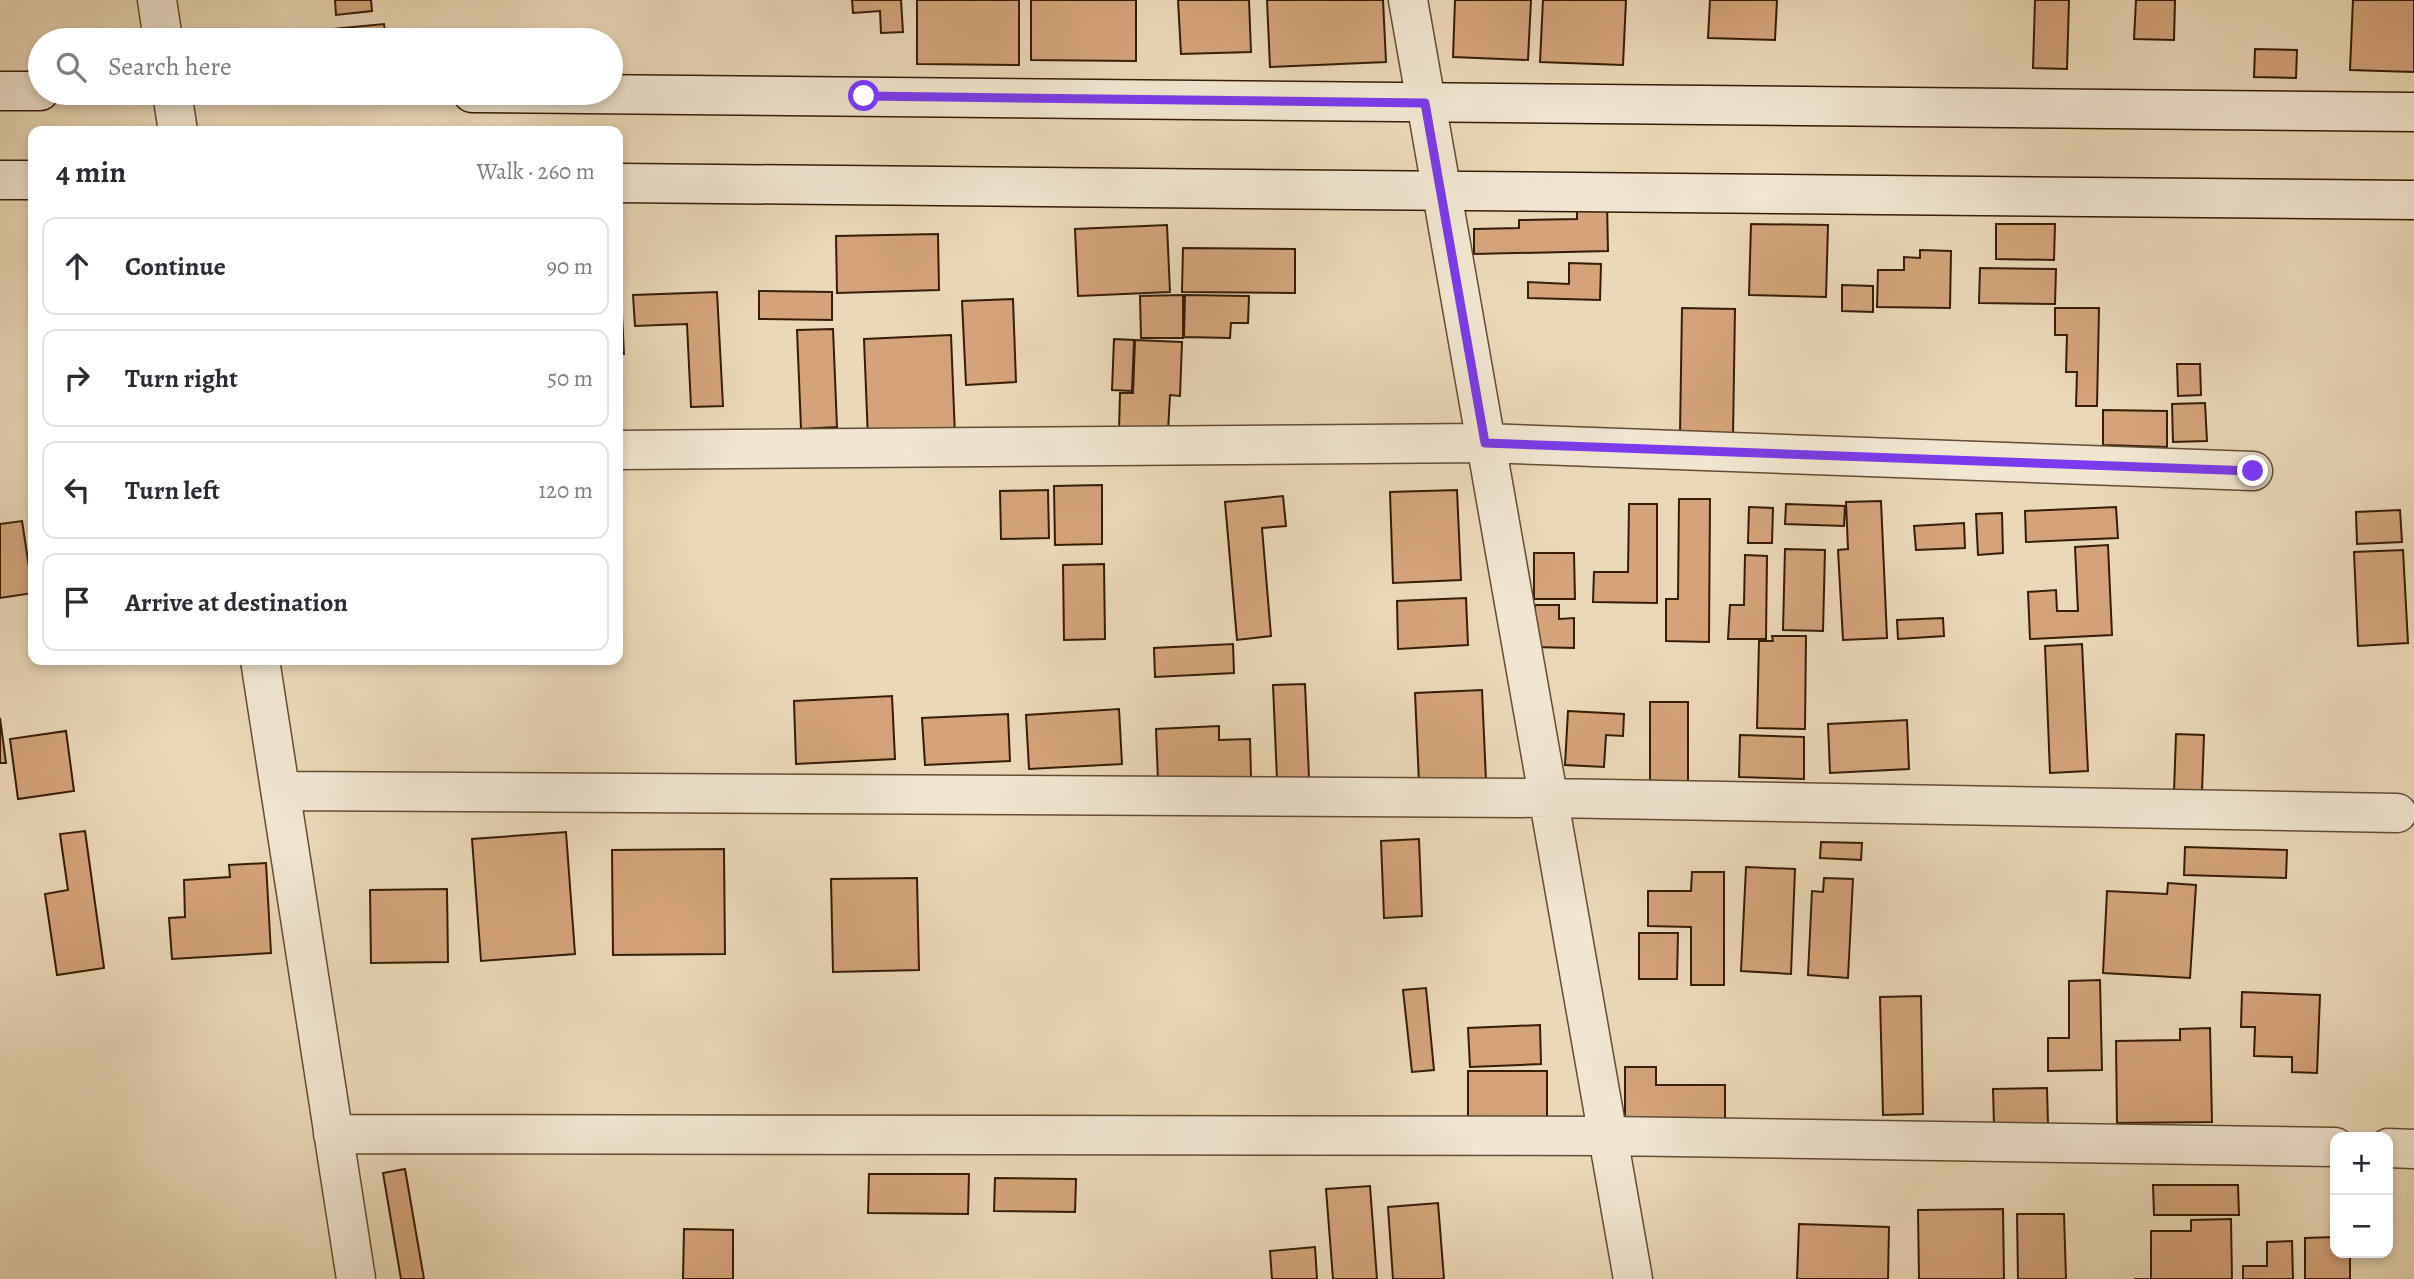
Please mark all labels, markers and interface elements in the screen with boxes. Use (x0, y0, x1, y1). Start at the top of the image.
search box (28, 28, 623, 105)
icon: search (52, 48, 90, 86)
text: Search here (108, 49, 232, 84)
route start (848, 80, 879, 111)
text: 4 min (56, 152, 126, 192)
text: Walk · 260 m (476, 156, 595, 187)
icon: ahead (58, 247, 96, 285)
text: Continue (125, 249, 226, 284)
text: 90 m (547, 251, 593, 282)
icon: right (58, 359, 96, 397)
text: Turn right (125, 361, 238, 396)
text: 50 m (547, 363, 593, 394)
route end (2237, 455, 2268, 486)
icon: left (58, 471, 96, 509)
text: Turn left (125, 473, 220, 508)
text: 120 m (538, 475, 593, 506)
icon: arrive (58, 583, 96, 621)
text: Arrive at destination (125, 585, 348, 620)
map controls (2330, 1132, 2393, 1258)
button: + (2330, 1132, 2393, 1195)
button: − (2330, 1195, 2393, 1258)

